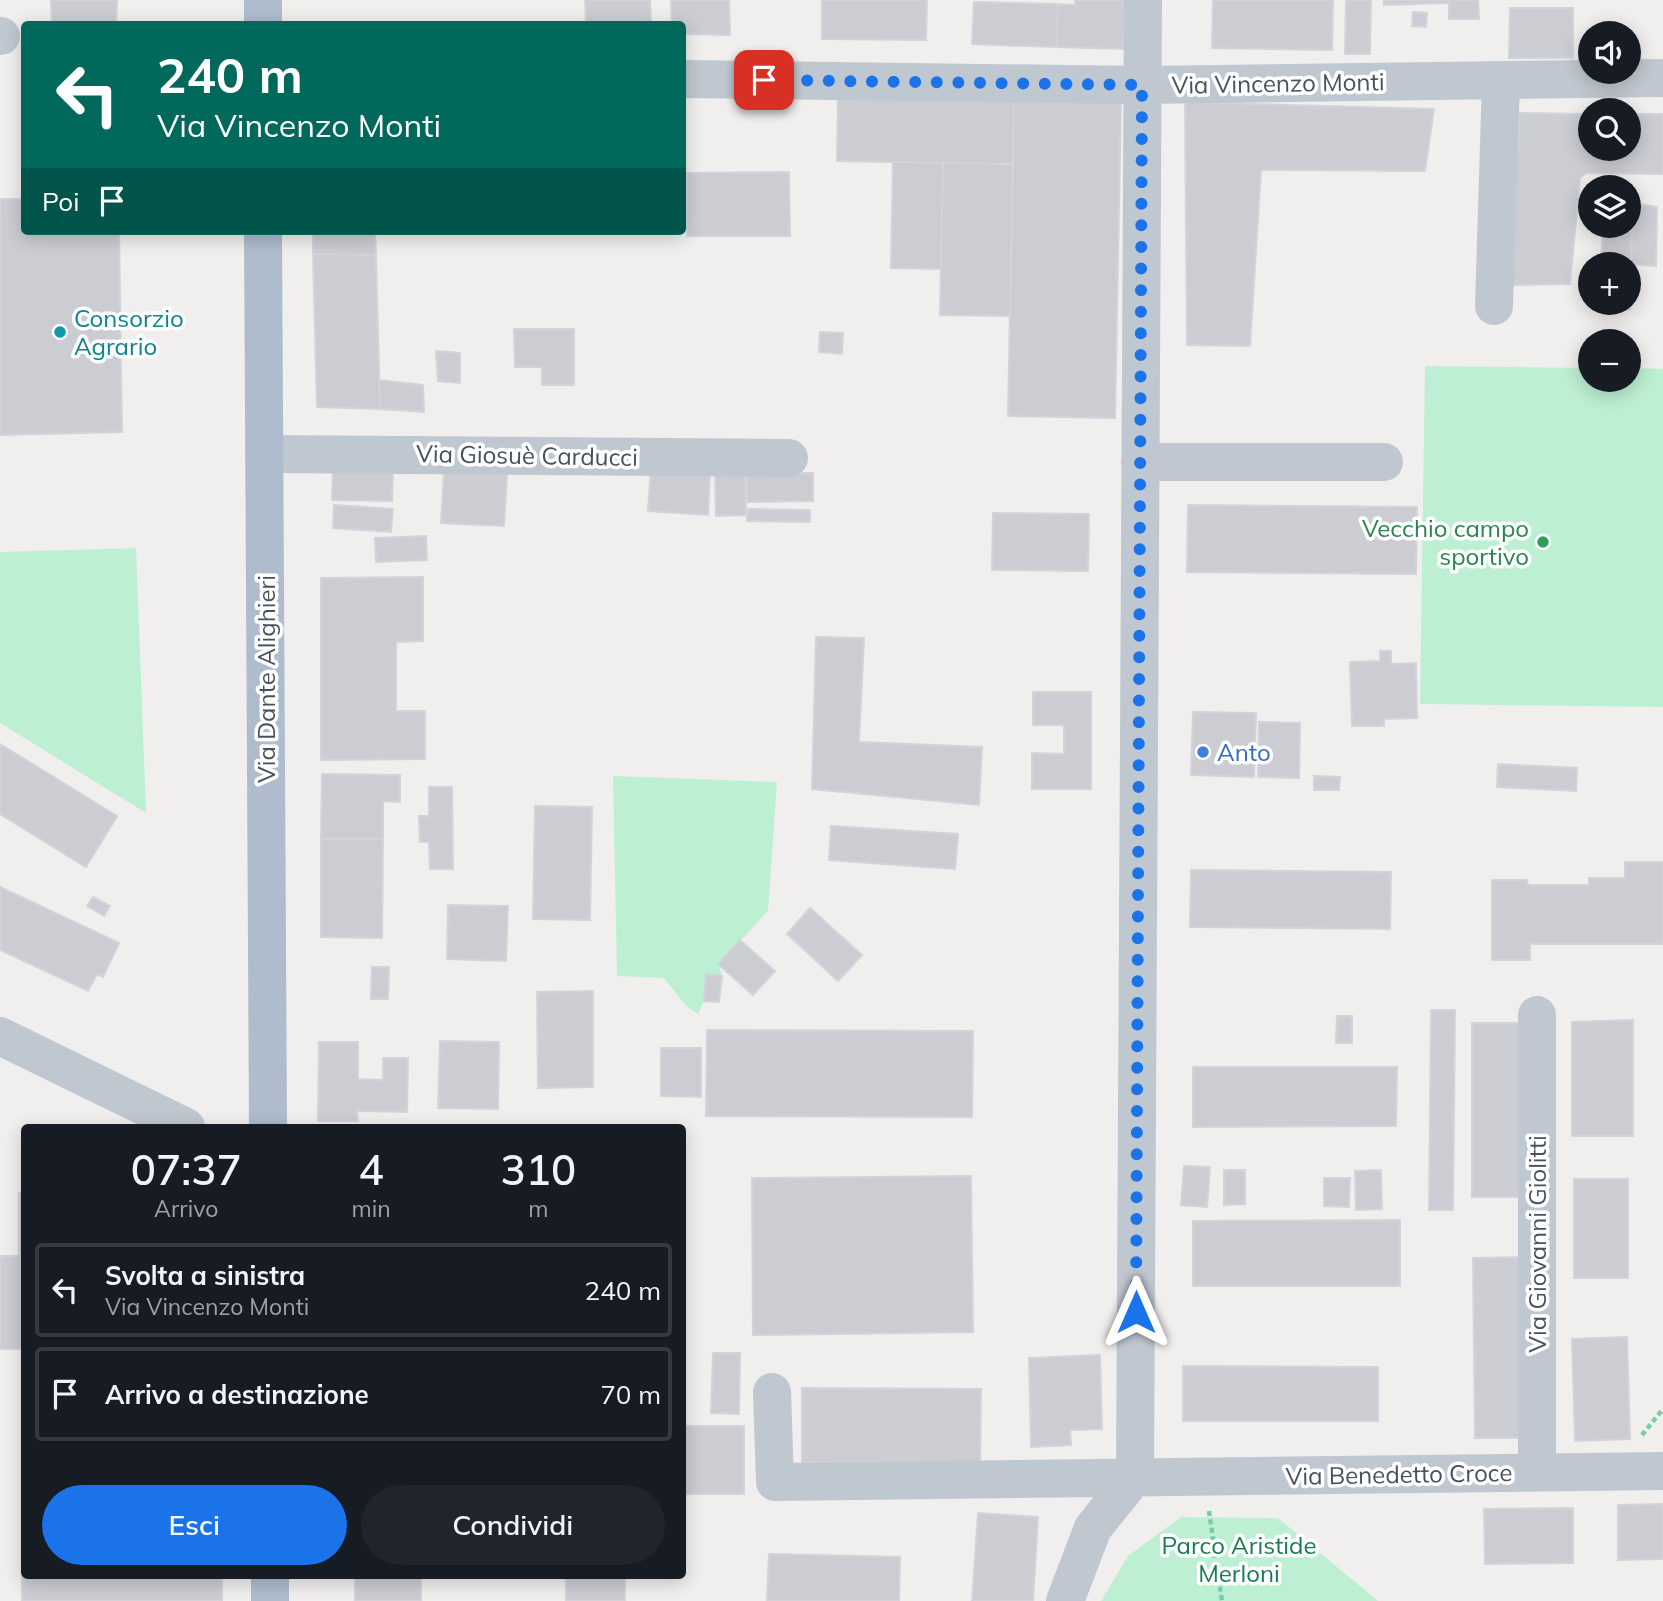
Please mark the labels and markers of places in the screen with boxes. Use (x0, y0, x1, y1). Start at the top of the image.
pin (734, 50, 794, 110)
place label: Consorzio Agrario (74, 303, 184, 361)
marker: Consorzio Agrario (52, 324, 68, 340)
place label: Vecchio campo sportivo (1362, 513, 1529, 571)
marker: Vecchio campo sportivo (1535, 534, 1551, 550)
place label: Anto (1217, 737, 1271, 767)
marker: Anto (1195, 744, 1211, 760)

